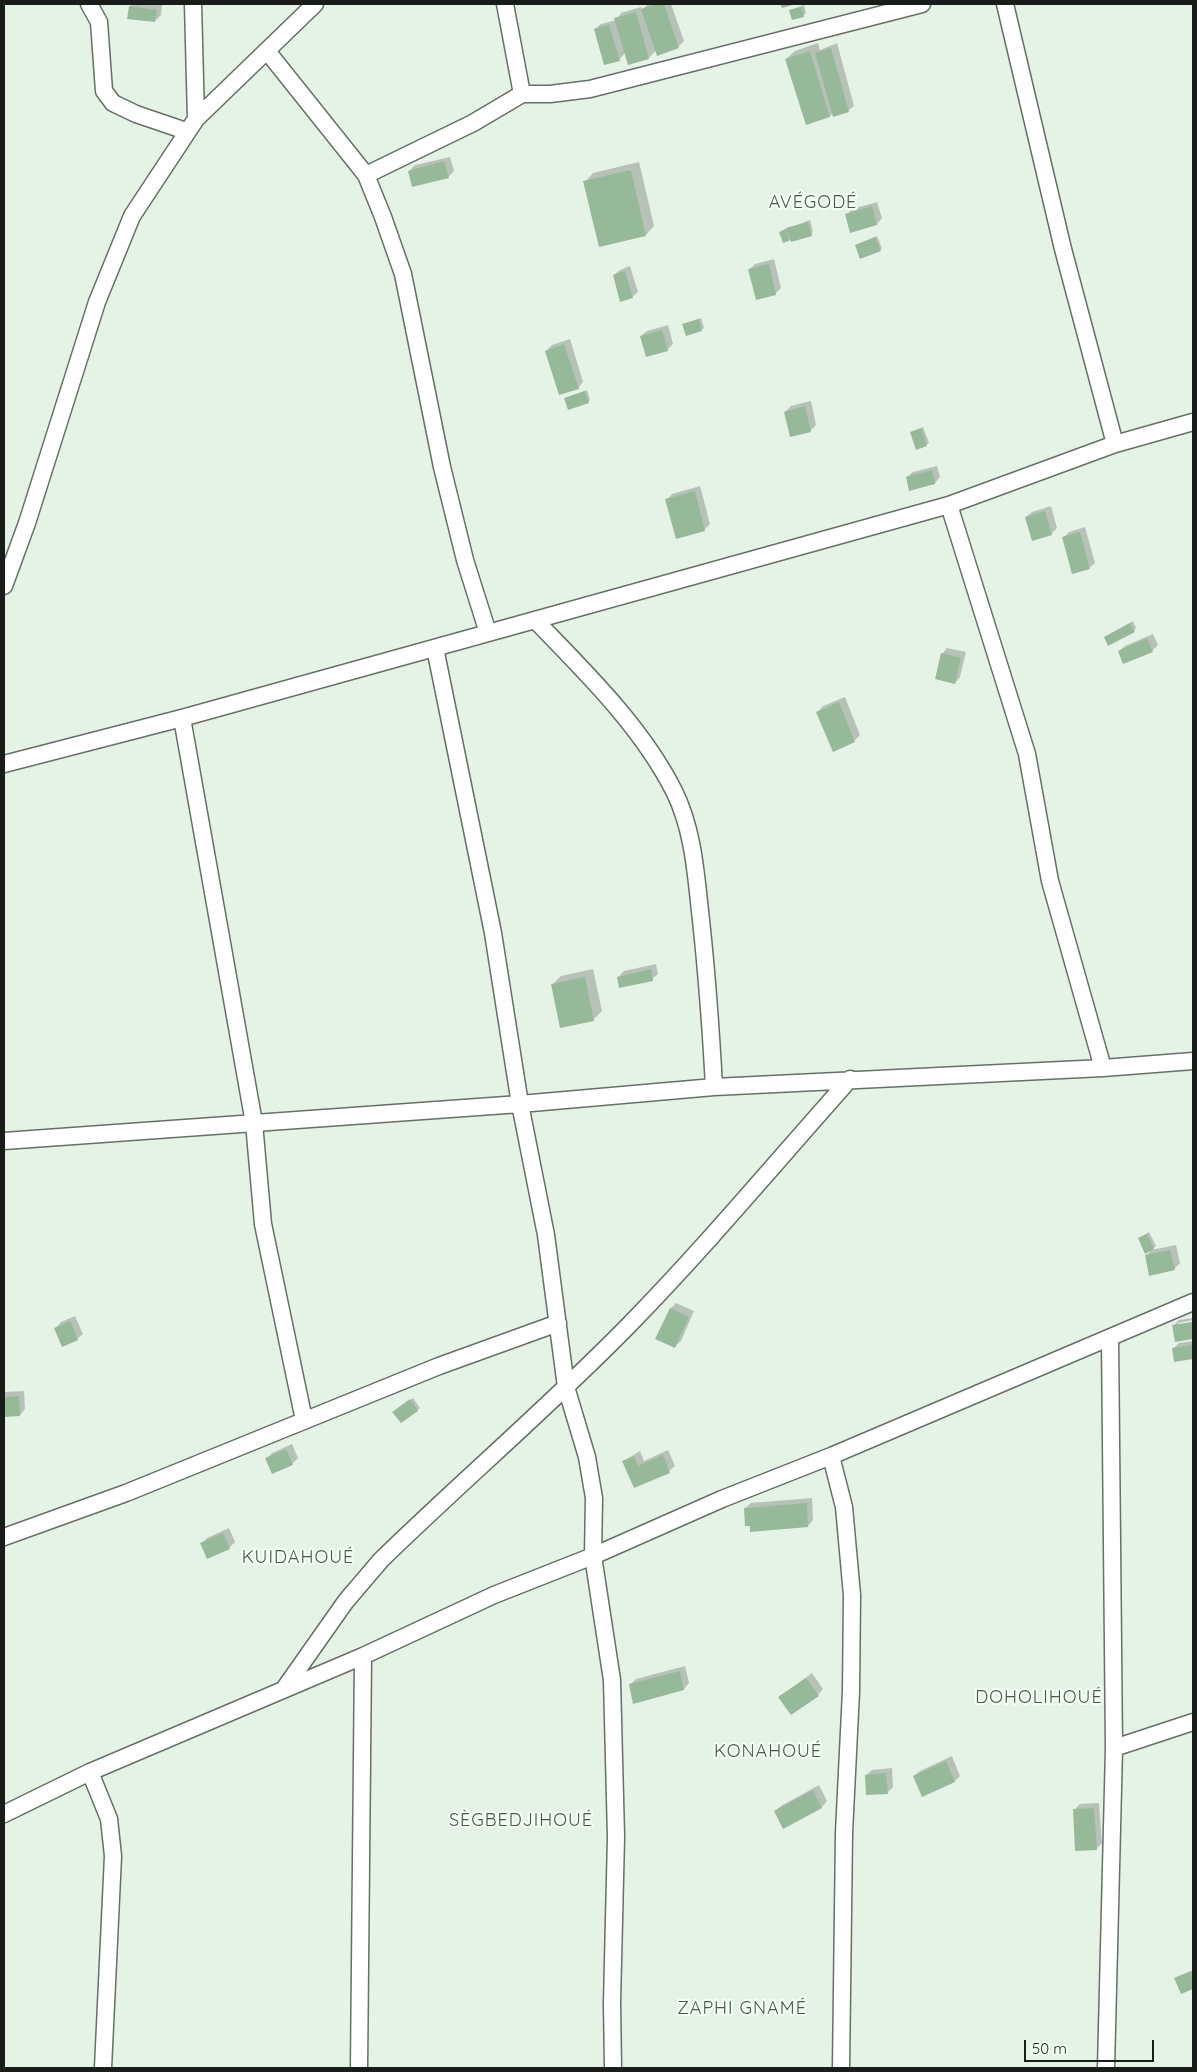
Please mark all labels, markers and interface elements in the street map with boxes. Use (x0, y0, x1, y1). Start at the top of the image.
district label: AVÉGODÉ (768, 192, 858, 214)
district label: KUIDAHOUÉ (241, 1547, 355, 1569)
district label: DOHOLIHOUÉ (974, 1687, 1104, 1709)
district label: KONAHOUÉ (713, 1741, 823, 1763)
district label: SÈGBEDJIHOUÉ (447, 1810, 595, 1832)
district label: ZAPHI GNAMÉ (676, 1998, 808, 2020)
scale bar (1027, 2030, 1157, 2062)
text: 50 m (1032, 2039, 1067, 2058)

